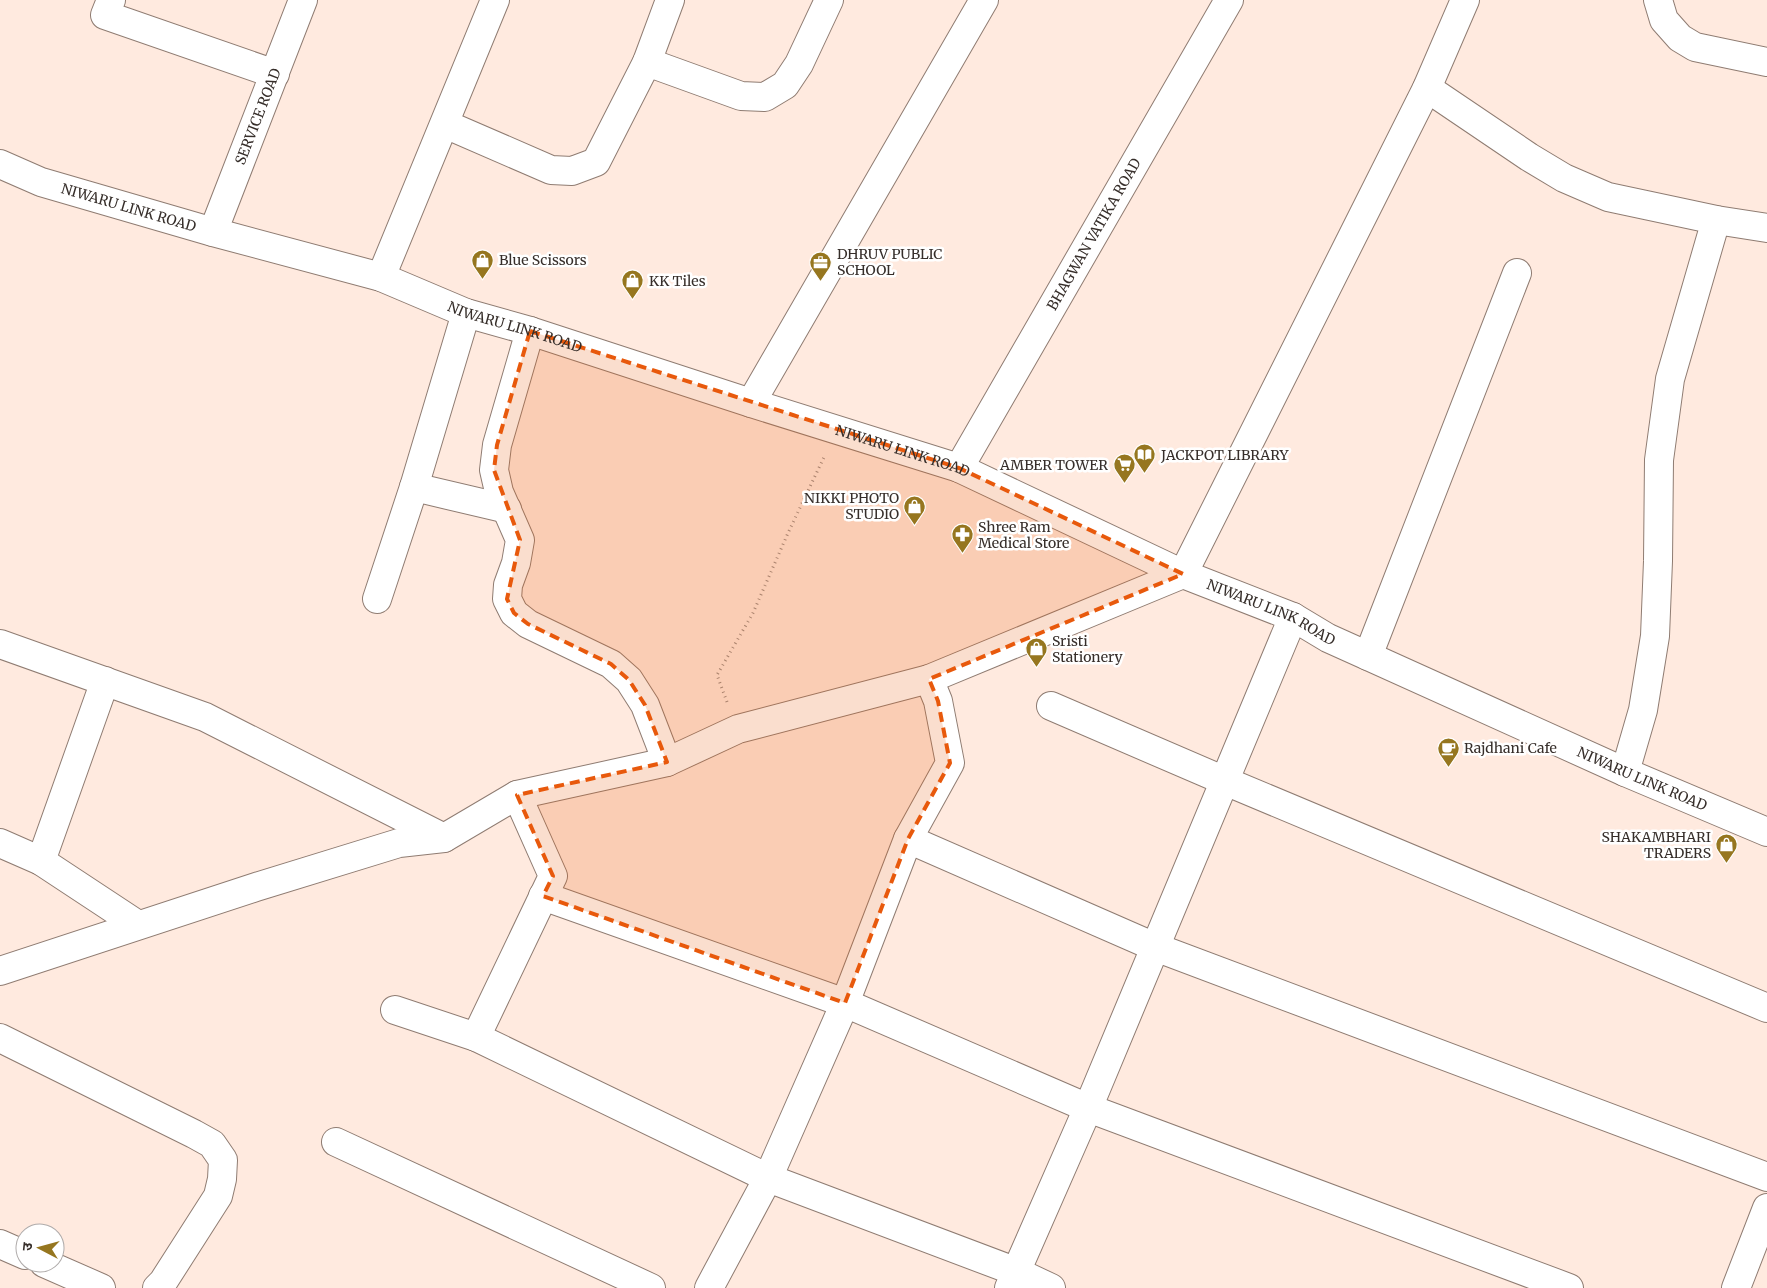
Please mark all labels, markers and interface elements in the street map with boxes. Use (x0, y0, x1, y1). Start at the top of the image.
street label: SERVICE ROAD (231, 65, 285, 167)
street label: BHAGWAN VATIKA ROAD (1043, 154, 1145, 313)
street label: NIWARU LINK ROAD (59, 179, 199, 236)
place label: DHRUV PUBLIC SCHOOL (837, 245, 943, 279)
shop icon: Blue Scissors (471, 248, 495, 279)
office icon: DHRUV PUBLIC SCHOOL (809, 250, 833, 281)
place label: Blue Scissors (499, 251, 587, 269)
shop icon: KK Tiles (621, 269, 645, 300)
place label: KK Tiles (649, 272, 706, 290)
street label: NIWARU LINK ROAD (445, 297, 585, 357)
street label: NIWARU LINK ROAD (833, 421, 973, 481)
library icon: JACKPOT LIBRARY (1133, 443, 1157, 474)
place label: JACKPOT LIBRARY (1160, 446, 1290, 464)
supermarket icon: AMBER TOWER (1112, 453, 1136, 484)
place label: AMBER TOWER (999, 456, 1108, 474)
place label: NIKKI PHOTO STUDIO (804, 489, 899, 523)
shop icon: NIKKI PHOTO STUDIO (903, 494, 927, 525)
place label: Shree Ram Medical Store (978, 518, 1069, 552)
pharmacy icon: Shree Ram Medical Store (950, 523, 974, 554)
street label: NIWARU LINK ROAD (1204, 575, 1339, 649)
place label: Sristi Stationery (1052, 632, 1123, 666)
shop icon: Sristi Stationery (1024, 637, 1048, 668)
cafe icon: Rajdhani Cafe (1436, 736, 1460, 767)
place label: Rajdhani Cafe (1464, 739, 1557, 757)
street label: NIWARU LINK ROAD (1574, 743, 1710, 815)
place label: SHAKAMBHARI TRADERS (1602, 828, 1711, 862)
shop icon: SHAKAMBHARI TRADERS (1715, 833, 1739, 864)
north arrow (15, 1223, 65, 1273)
text: उ (18, 1241, 37, 1252)

